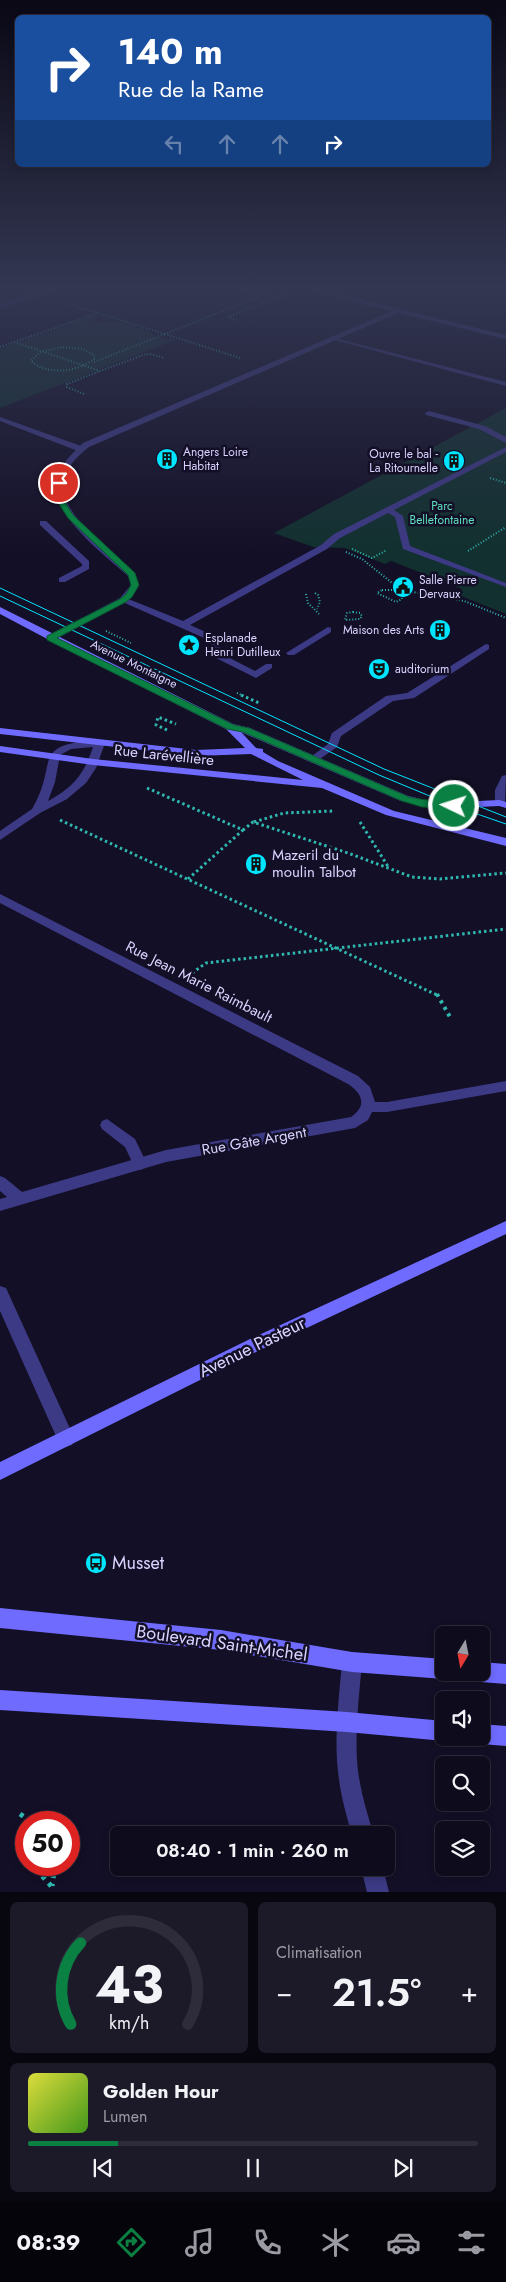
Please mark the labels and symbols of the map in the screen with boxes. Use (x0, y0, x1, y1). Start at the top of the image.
place label: Angers Loire Habitat (183, 443, 248, 475)
place label: Ouvre le bal - La Ritournelle (369, 445, 438, 477)
building icon: Angers Loire Habitat (155, 447, 179, 471)
building icon: Ouvre le bal - La Ritournelle (442, 449, 466, 473)
pin (38, 462, 80, 504)
park label: Parc Bellefontaine (409, 497, 475, 529)
place label: Salle Pierre Dervaux (419, 571, 477, 603)
public building icon: Salle Pierre Dervaux (391, 575, 415, 599)
building icon: Maison des Arts (428, 618, 452, 642)
place label: Maison des Arts (343, 621, 424, 639)
place label: Esplanade Henri Dutilleux (205, 629, 281, 661)
place icon: Esplanade Henri Dutilleux (177, 633, 201, 657)
street label: Avenue Montaigne (88, 635, 180, 693)
theatre icon: auditorium (367, 657, 391, 681)
place label: auditorium (395, 660, 449, 678)
street label: Rue Larévellière (113, 739, 215, 771)
position arrow (427, 779, 479, 831)
place label: Mazeril du moulin Talbot (272, 844, 356, 883)
building icon: Mazeril du moulin Talbot (244, 852, 268, 876)
street label: Rue Jean Marie Raimbault (122, 935, 276, 1029)
street label: Rue Gâte Argent (200, 1121, 308, 1161)
street label: Avenue Pasteur (194, 1310, 311, 1384)
place label: Musset (112, 1550, 165, 1576)
bus stop icon: Musset (84, 1551, 108, 1575)
street label: Boulevard Saint-Michel (135, 1618, 309, 1668)
north arrow (435, 1626, 490, 1681)
speed limit sign: 50 (15, 1811, 80, 1876)

